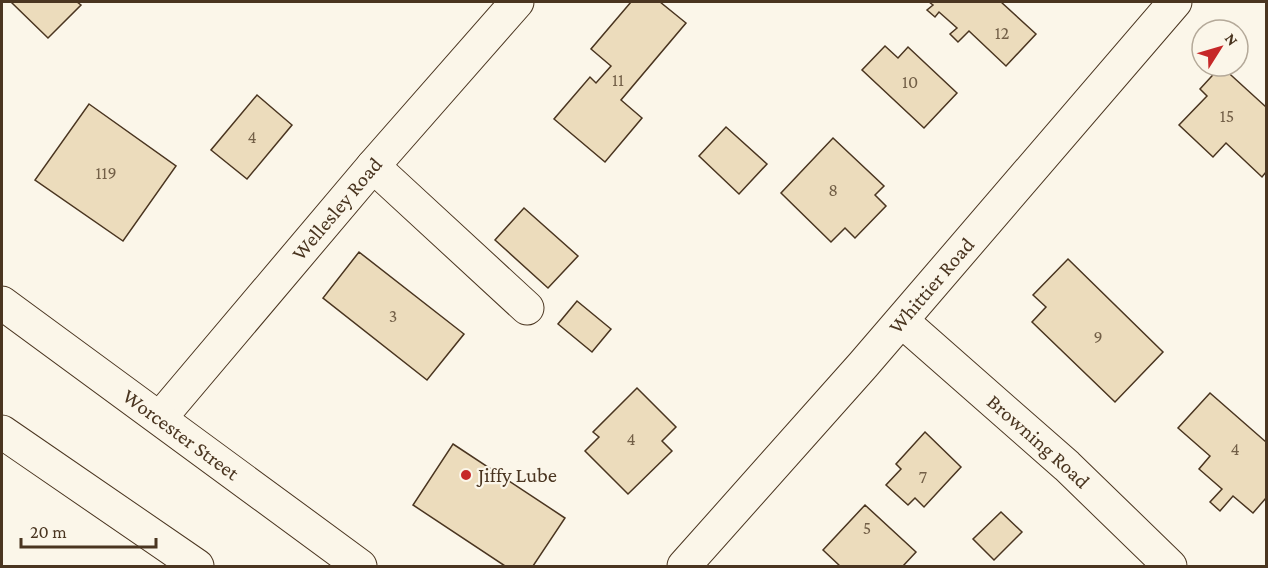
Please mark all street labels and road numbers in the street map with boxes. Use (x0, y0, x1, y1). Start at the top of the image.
street label: Wellesley Road (287, 152, 387, 265)
street label: Whittier Road (884, 233, 979, 338)
street label: Worcester Street (118, 384, 245, 486)
street label: Browning Road (982, 390, 1095, 493)

